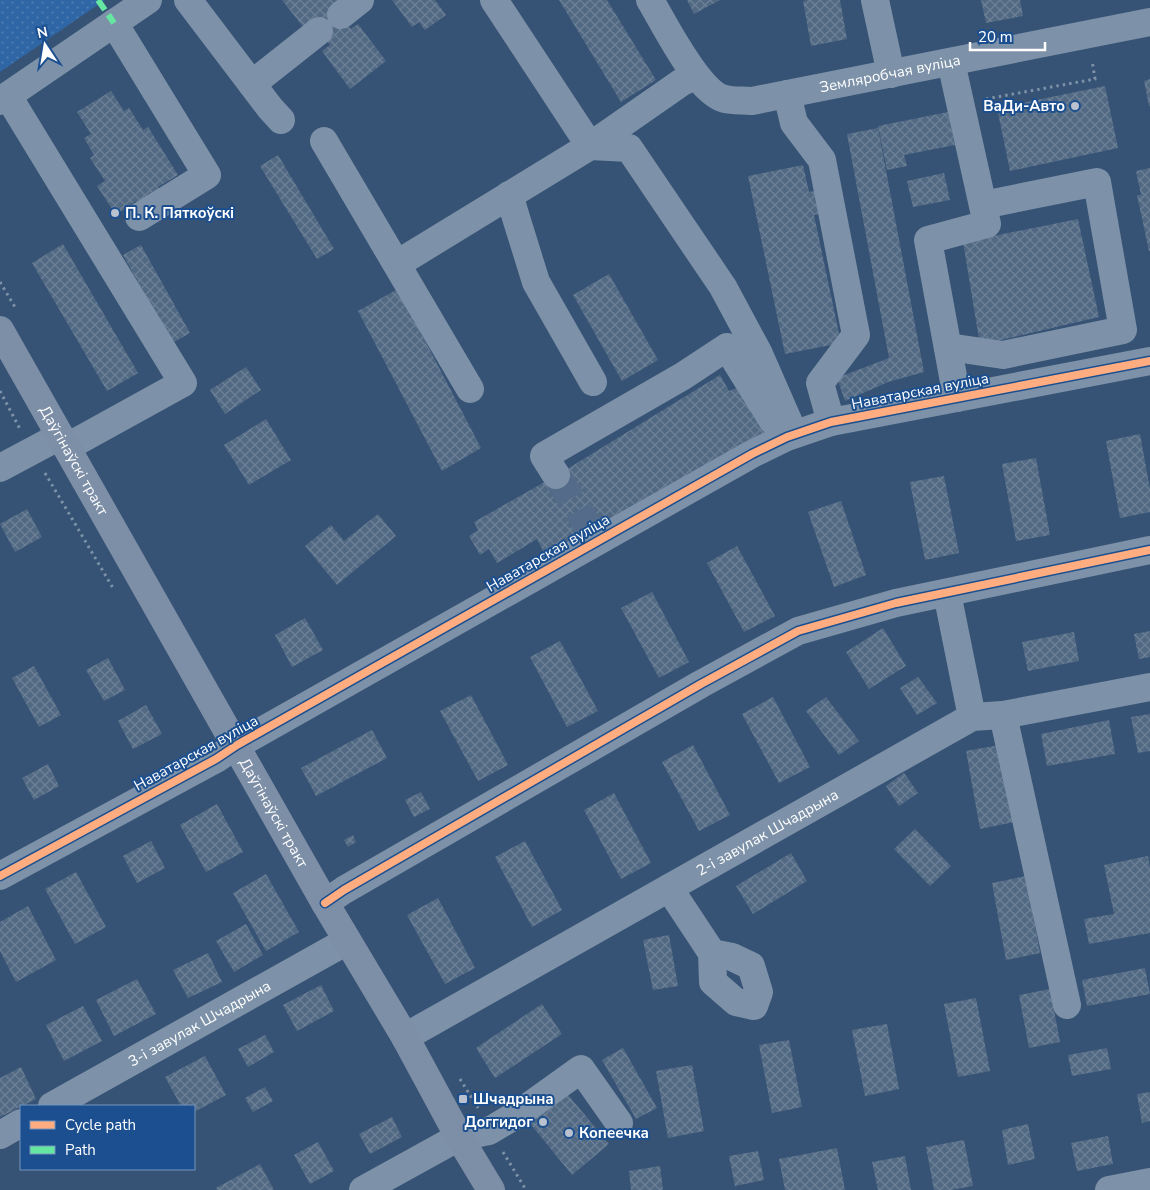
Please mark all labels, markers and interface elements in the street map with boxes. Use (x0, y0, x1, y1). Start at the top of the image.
north arrow (20, 20, 70, 70)
scale bar (970, 20, 1045, 52)
text: N (35, 22, 50, 43)
text: 20 m (978, 27, 1013, 47)
street label: Земляробчая вуліца (818, 50, 962, 97)
place label: ВаДи-Авто (983, 96, 1065, 116)
marker: ВаДи-Авто (1069, 100, 1081, 112)
place label: П. К. Пяткоўскі (125, 203, 234, 223)
marker: П. К. Пяткоўскі (109, 207, 121, 219)
street label: Наватарская вуліца (850, 368, 990, 414)
street label: Даўгінаўскі тракт (35, 402, 113, 519)
street label: Наватарская вуліца (483, 509, 613, 597)
street label: Наватарская вуліца (130, 710, 262, 796)
street label: Даўгінаўскі тракт (235, 754, 313, 872)
street label: 2-і завулак Шчадрына (693, 784, 842, 881)
street label: 3-і завулак Шчадрына (125, 976, 274, 1071)
place label: Шчадрына (473, 1089, 554, 1109)
marker: Шчадрына (457, 1093, 469, 1105)
legend (20, 1105, 195, 1170)
place label: Доггидог (464, 1112, 533, 1132)
text: Cycle path (65, 1115, 136, 1135)
marker: Доггидог (537, 1116, 549, 1128)
place label: Копеечка (579, 1123, 649, 1143)
marker: Копеечка (563, 1127, 575, 1139)
text: Path (65, 1140, 96, 1160)

